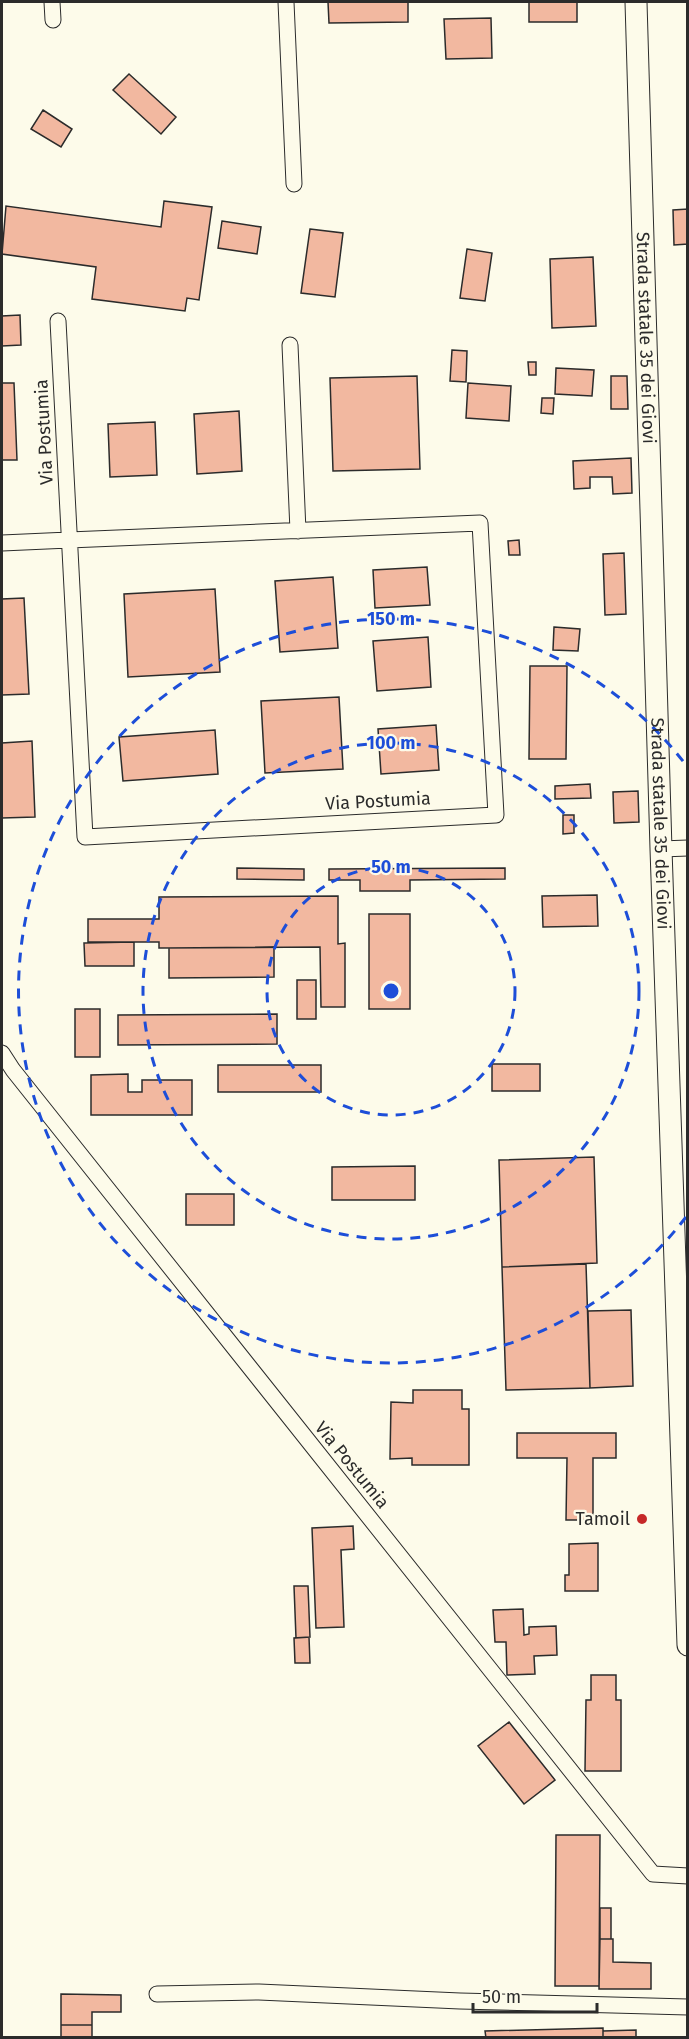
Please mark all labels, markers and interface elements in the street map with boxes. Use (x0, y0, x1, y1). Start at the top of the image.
street label: Strada statale 35 dei Giovi (632, 231, 660, 444)
street label: Via Postumia (30, 379, 58, 485)
text: 150 m (367, 608, 415, 630)
street label: Strada statale 35 dei Giovi (646, 717, 675, 930)
text: 100 m (367, 732, 415, 754)
street label: Via Postumia (325, 787, 431, 815)
text: 50 m (371, 856, 411, 878)
centre of rings (381, 981, 401, 1001)
street label: Via Postumia (310, 1417, 394, 1513)
place label: Tamoil (576, 1508, 630, 1530)
marker: Tamoil (635, 1512, 649, 1526)
scale bar (473, 1976, 598, 2014)
text: 50 m (482, 1986, 521, 2008)

